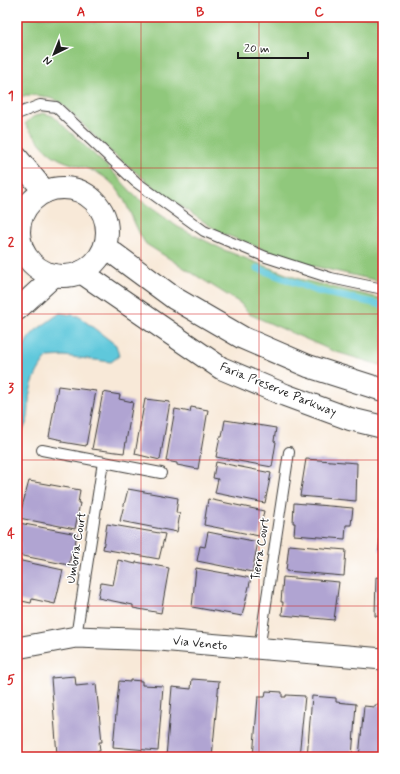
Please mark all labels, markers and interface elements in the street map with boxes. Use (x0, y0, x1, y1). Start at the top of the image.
text: A (77, 4, 85, 21)
text: B (196, 4, 205, 21)
text: C (314, 4, 324, 21)
north arrow (34, 34, 74, 74)
scale bar (238, 34, 308, 60)
text: 20 m (244, 41, 270, 57)
text: N (40, 53, 55, 68)
text: 1 (8, 88, 14, 105)
text: 2 (8, 234, 15, 251)
street label: Faria Preserve Parkway (217, 359, 339, 421)
text: 3 (8, 380, 14, 397)
street label: Umbria Court (63, 511, 91, 585)
street label: Tierra Court (248, 516, 274, 581)
text: 4 (7, 526, 15, 543)
street label: Via Veneto (172, 633, 228, 655)
text: 5 (7, 672, 15, 689)

